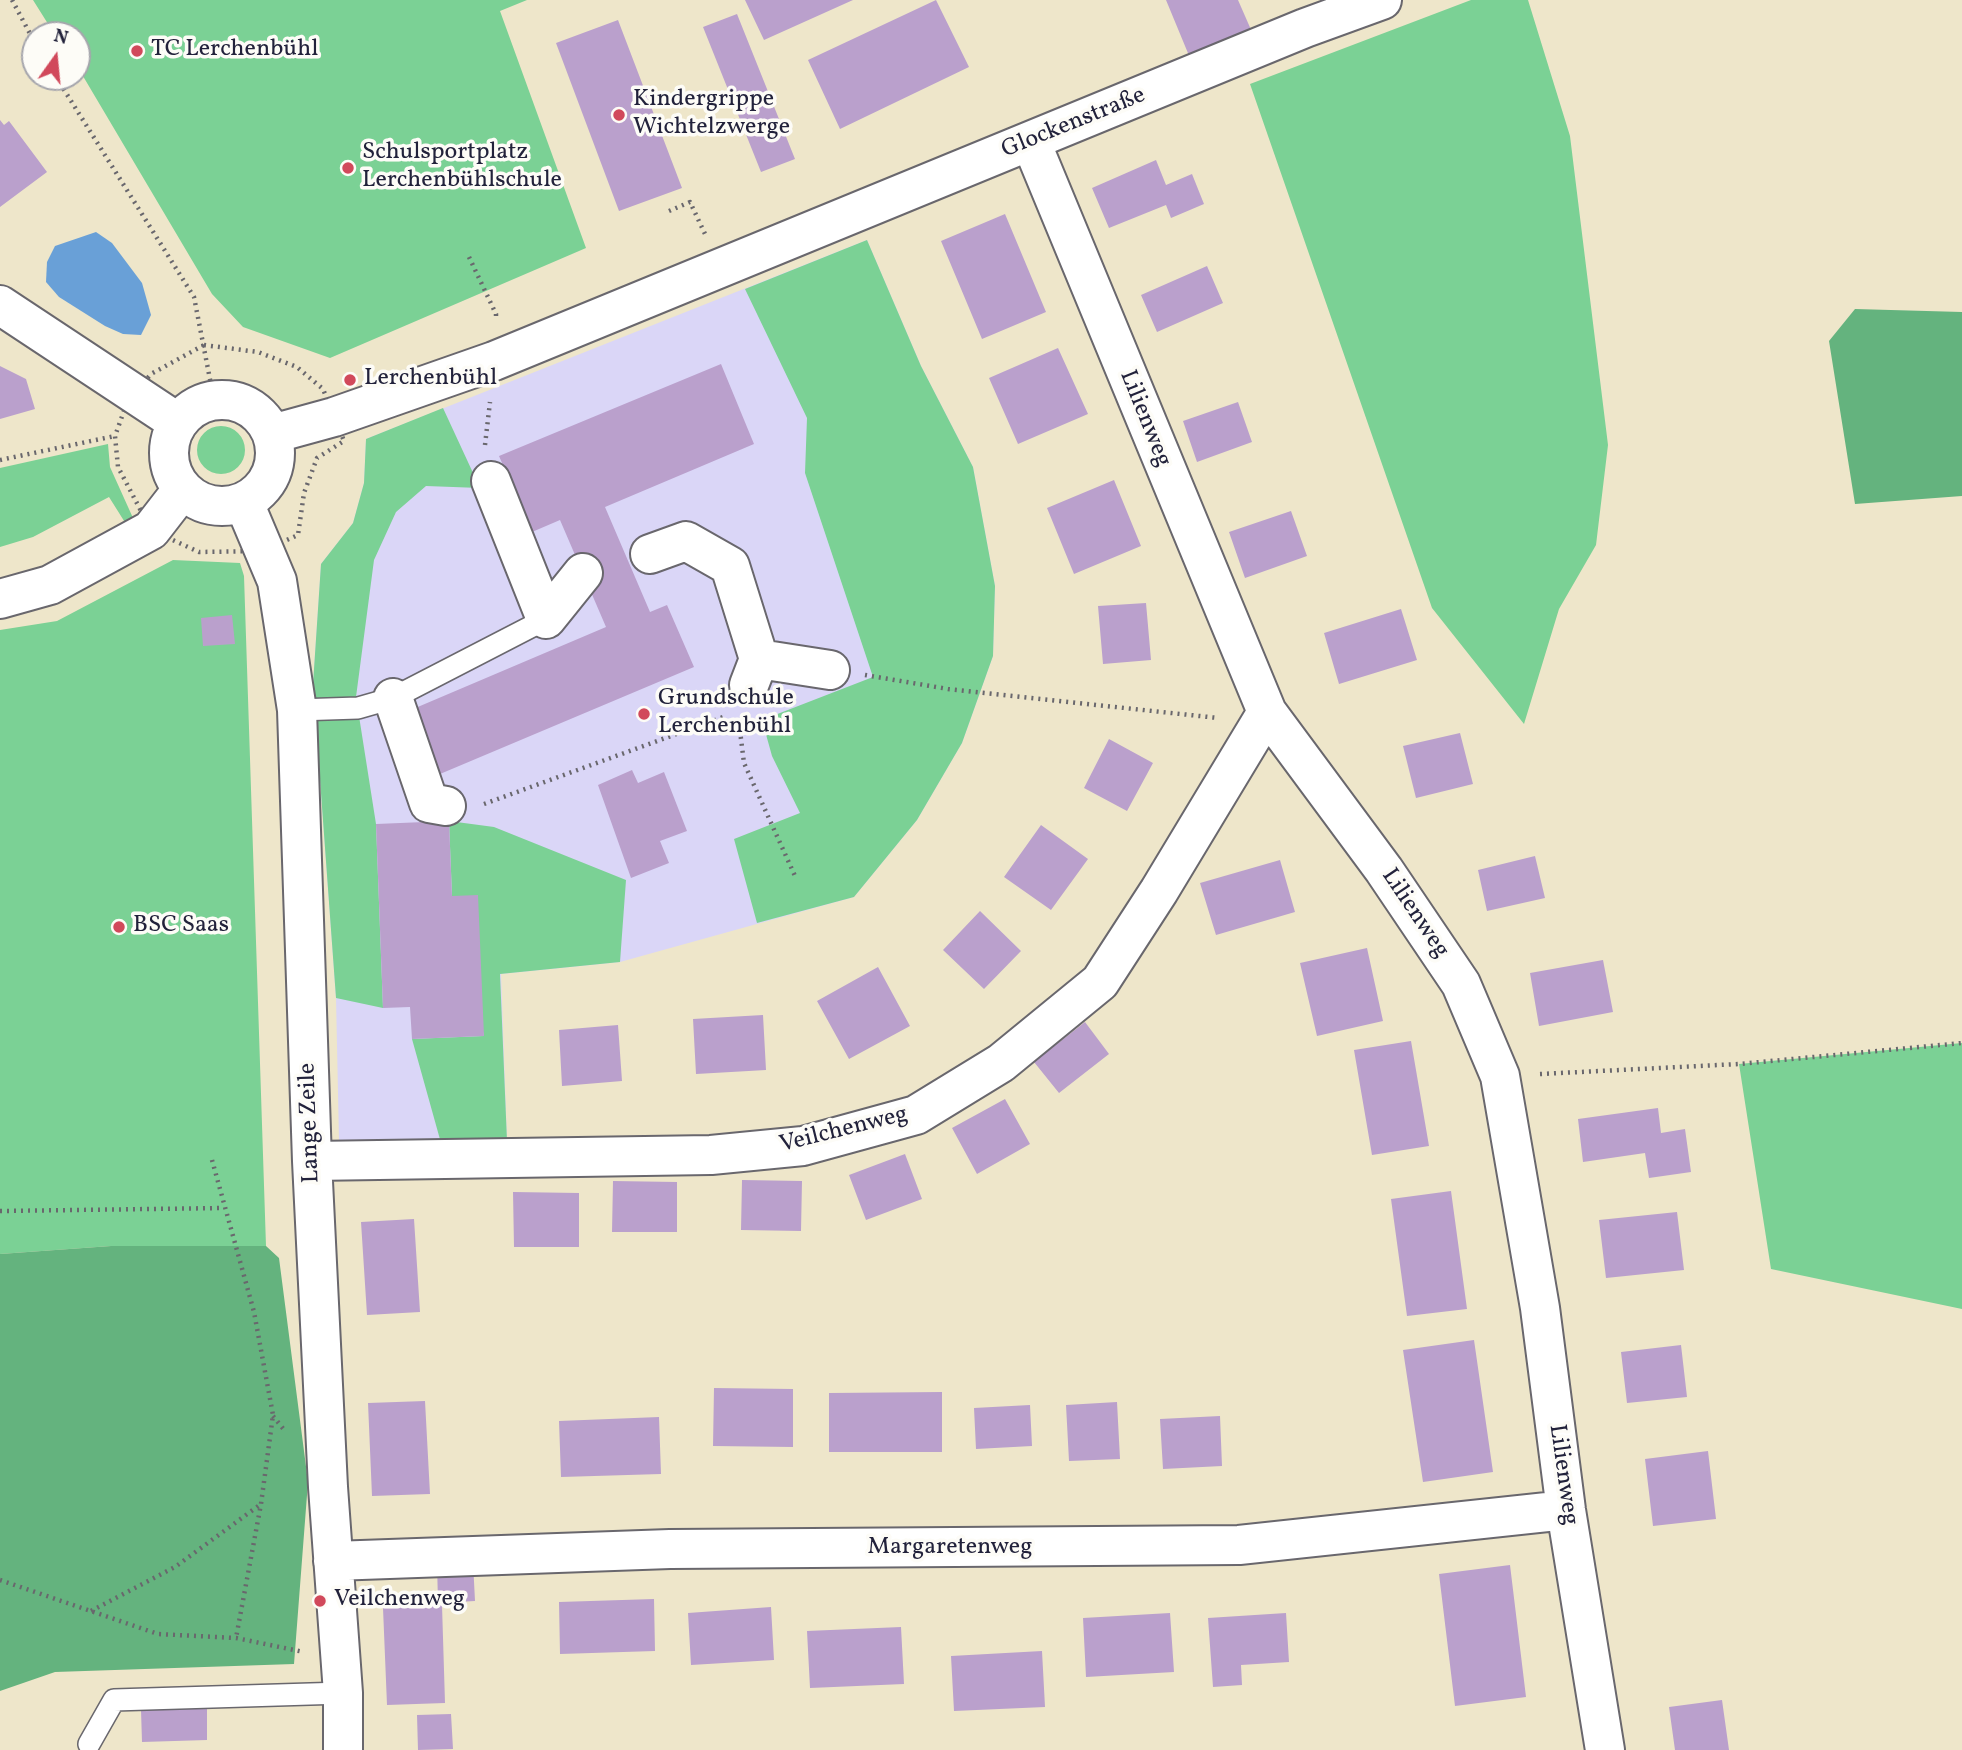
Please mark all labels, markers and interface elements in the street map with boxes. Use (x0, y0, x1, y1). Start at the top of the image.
north arrow (21, 21, 91, 91)
text: N (51, 23, 71, 52)
place label: TC Lerchenbühl (151, 37, 318, 65)
marker: TC Lerchenbühl (129, 43, 145, 59)
street label: Glockenstraße (998, 82, 1150, 166)
place label: Kindergrippe Wichtelzwerge (633, 87, 790, 143)
marker: Kindergrippe Wichtelzwerge (611, 107, 627, 123)
place label: Schulsportplatz Lerchenbühlschule (362, 140, 562, 196)
marker: Schulsportplatz Lerchenbühlschule (340, 160, 356, 176)
place label: Lerchenbühl (364, 366, 497, 394)
street label: Lilienweg (1112, 366, 1176, 472)
marker: Lerchenbühl (342, 372, 358, 388)
place label: Grundschule Lerchenbühl (658, 686, 794, 742)
marker: Grundschule Lerchenbühl (636, 706, 652, 722)
street label: Lilienweg (1374, 864, 1454, 964)
place label: BSC Saas (133, 913, 229, 941)
marker: BSC Saas (111, 919, 127, 935)
street label: Lange Zeile (295, 1062, 327, 1184)
street label: Veilchenweg (777, 1101, 911, 1161)
street label: Lilienweg (1541, 1423, 1583, 1527)
street label: Margaretenweg (868, 1535, 1032, 1563)
place label: Veilchenweg (334, 1587, 465, 1615)
marker: Veilchenweg (312, 1593, 328, 1609)

